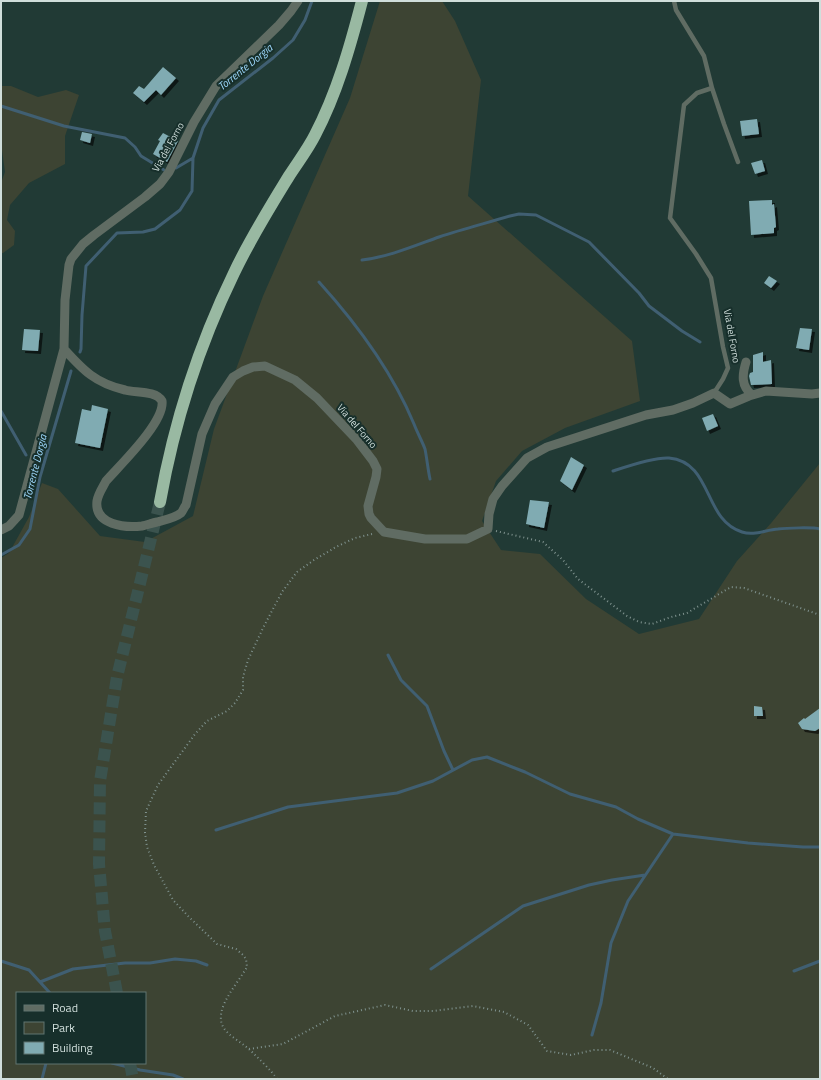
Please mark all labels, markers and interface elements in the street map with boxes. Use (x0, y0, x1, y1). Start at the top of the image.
water label: Torrente Dorgia (214, 40, 276, 94)
street label: Via del Forno (148, 120, 188, 174)
street label: Via del Forno (720, 308, 744, 364)
street label: Via del Forno (333, 400, 381, 452)
water label: Torrente Dorgia (19, 432, 51, 501)
legend (16, 992, 146, 1064)
text: Road (52, 998, 78, 1017)
text: Park (52, 1018, 75, 1037)
text: Building (52, 1038, 93, 1057)

